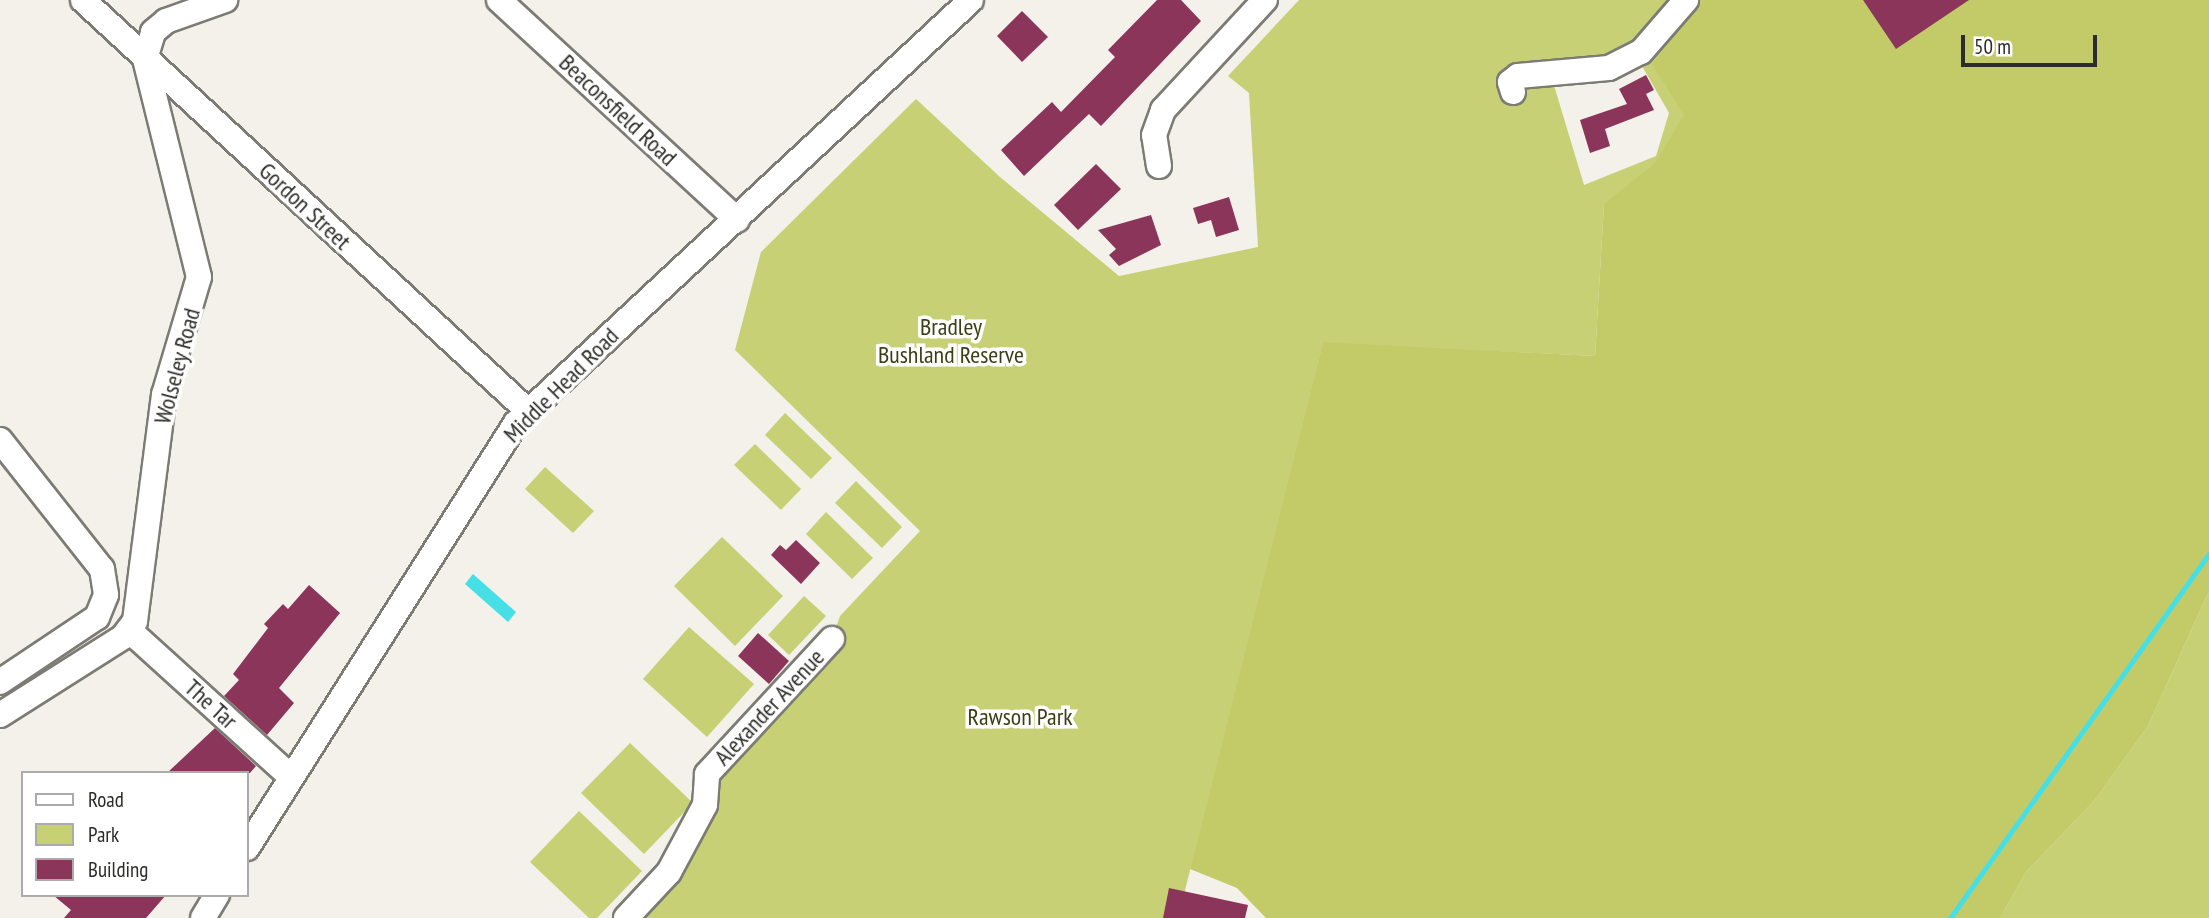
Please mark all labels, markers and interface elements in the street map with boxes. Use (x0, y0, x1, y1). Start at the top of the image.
scale bar (1964, 21, 2100, 65)
text: 50 m (1974, 33, 2011, 60)
street label: Beaconsfield Road (553, 48, 683, 172)
street label: Gordon Street (253, 156, 357, 256)
street label: Wolseley Road (148, 305, 206, 427)
park label: Bradley Bushland Reserve (878, 313, 1024, 369)
street label: Middle Head Road (498, 322, 624, 448)
street label: Alexander Avenue (708, 643, 830, 771)
street label: The Tar (179, 673, 243, 735)
park label: Rawson Park (967, 703, 1073, 731)
legend (21, 771, 248, 897)
text: Road (88, 786, 124, 813)
text: Park (88, 821, 119, 848)
text: Building (88, 856, 148, 883)

